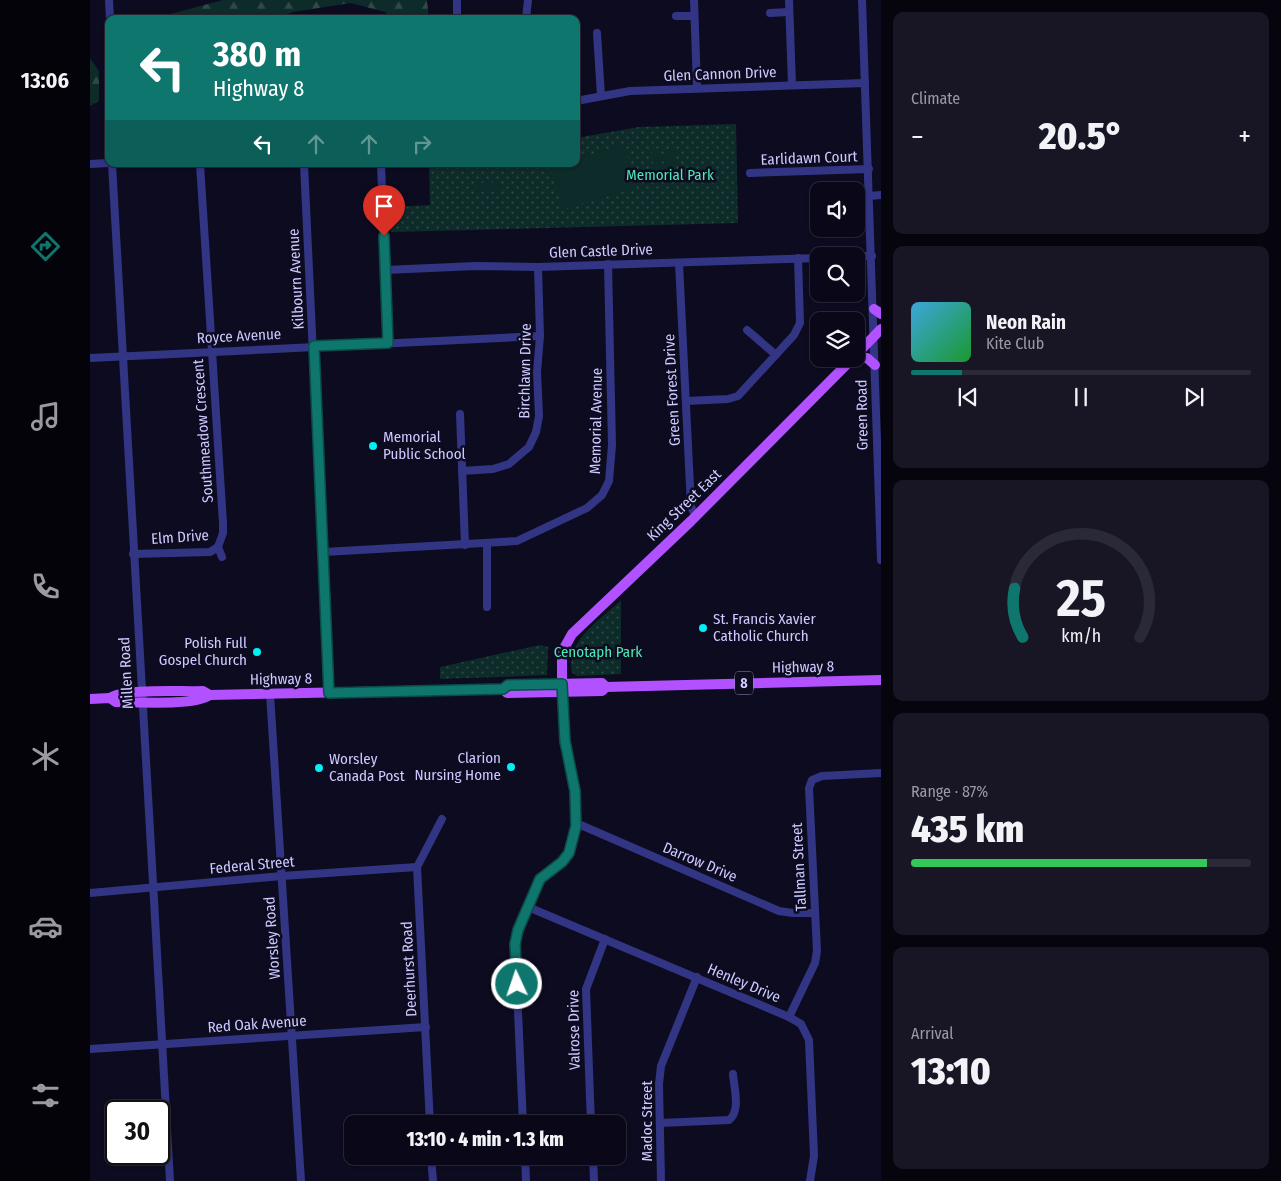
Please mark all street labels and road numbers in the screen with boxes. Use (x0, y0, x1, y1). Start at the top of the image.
street label: Glen Cannon Drive (663, 63, 777, 85)
street label: Earlidawn Court (760, 147, 858, 169)
street label: Kilbourn Avenue (284, 228, 308, 330)
street label: Glen Castle Drive (549, 240, 653, 262)
street label: Birchlawn Drive (515, 323, 535, 419)
street label: Royce Avenue (196, 325, 282, 347)
street label: Green Forest Drive (660, 333, 684, 447)
street label: Southmeadow Crescent (189, 359, 217, 503)
street label: Memorial Avenue (586, 368, 606, 474)
street label: Green Road (852, 379, 872, 451)
street label: King Street East (643, 465, 725, 545)
street label: Elm Drive (151, 526, 209, 548)
street label: Millen Road (115, 636, 137, 710)
street label: Highway 8 (772, 657, 834, 677)
street label: Highway 8 (250, 669, 312, 689)
road number: 8 (735, 671, 753, 694)
street label: Tallman Street (788, 822, 810, 912)
street label: Darrow Drive (660, 838, 740, 886)
street label: Federal Street (209, 852, 295, 878)
street label: Worsley Road (260, 896, 284, 980)
street label: Deerhurst Road (398, 921, 420, 1017)
street label: Henley Drive (705, 960, 783, 1006)
street label: Valrose Drive (564, 990, 584, 1070)
street label: Red Oak Avenue (207, 1012, 307, 1036)
street label: Madoc Street (638, 1081, 656, 1161)

